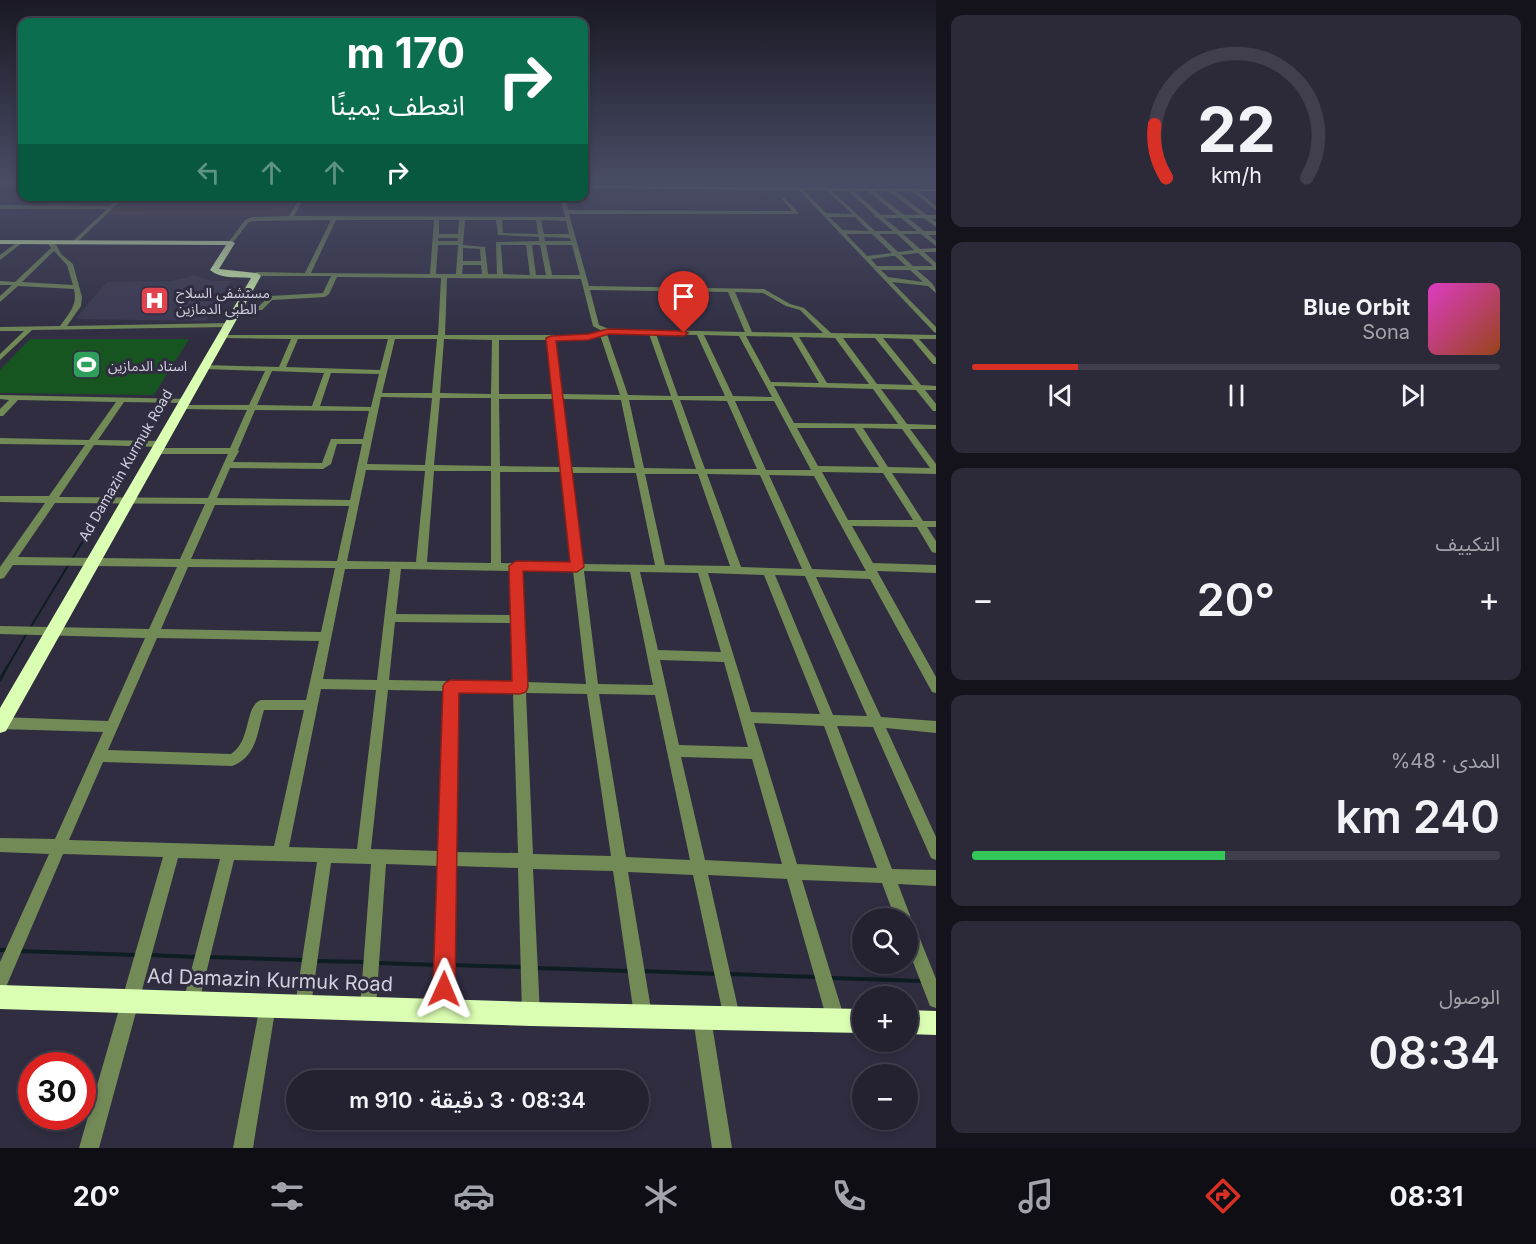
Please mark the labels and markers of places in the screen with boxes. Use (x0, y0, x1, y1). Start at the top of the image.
pin (658, 271, 709, 333)
hospital icon: مستشفى السلاح الطبى الدمازين (139, 284, 171, 316)
place label: مستشفى السلاح الطبى الدمازين (176, 284, 270, 318)
sports icon: استاد الدمازين (71, 349, 103, 381)
place label: استاد الدمازين (108, 357, 187, 375)

